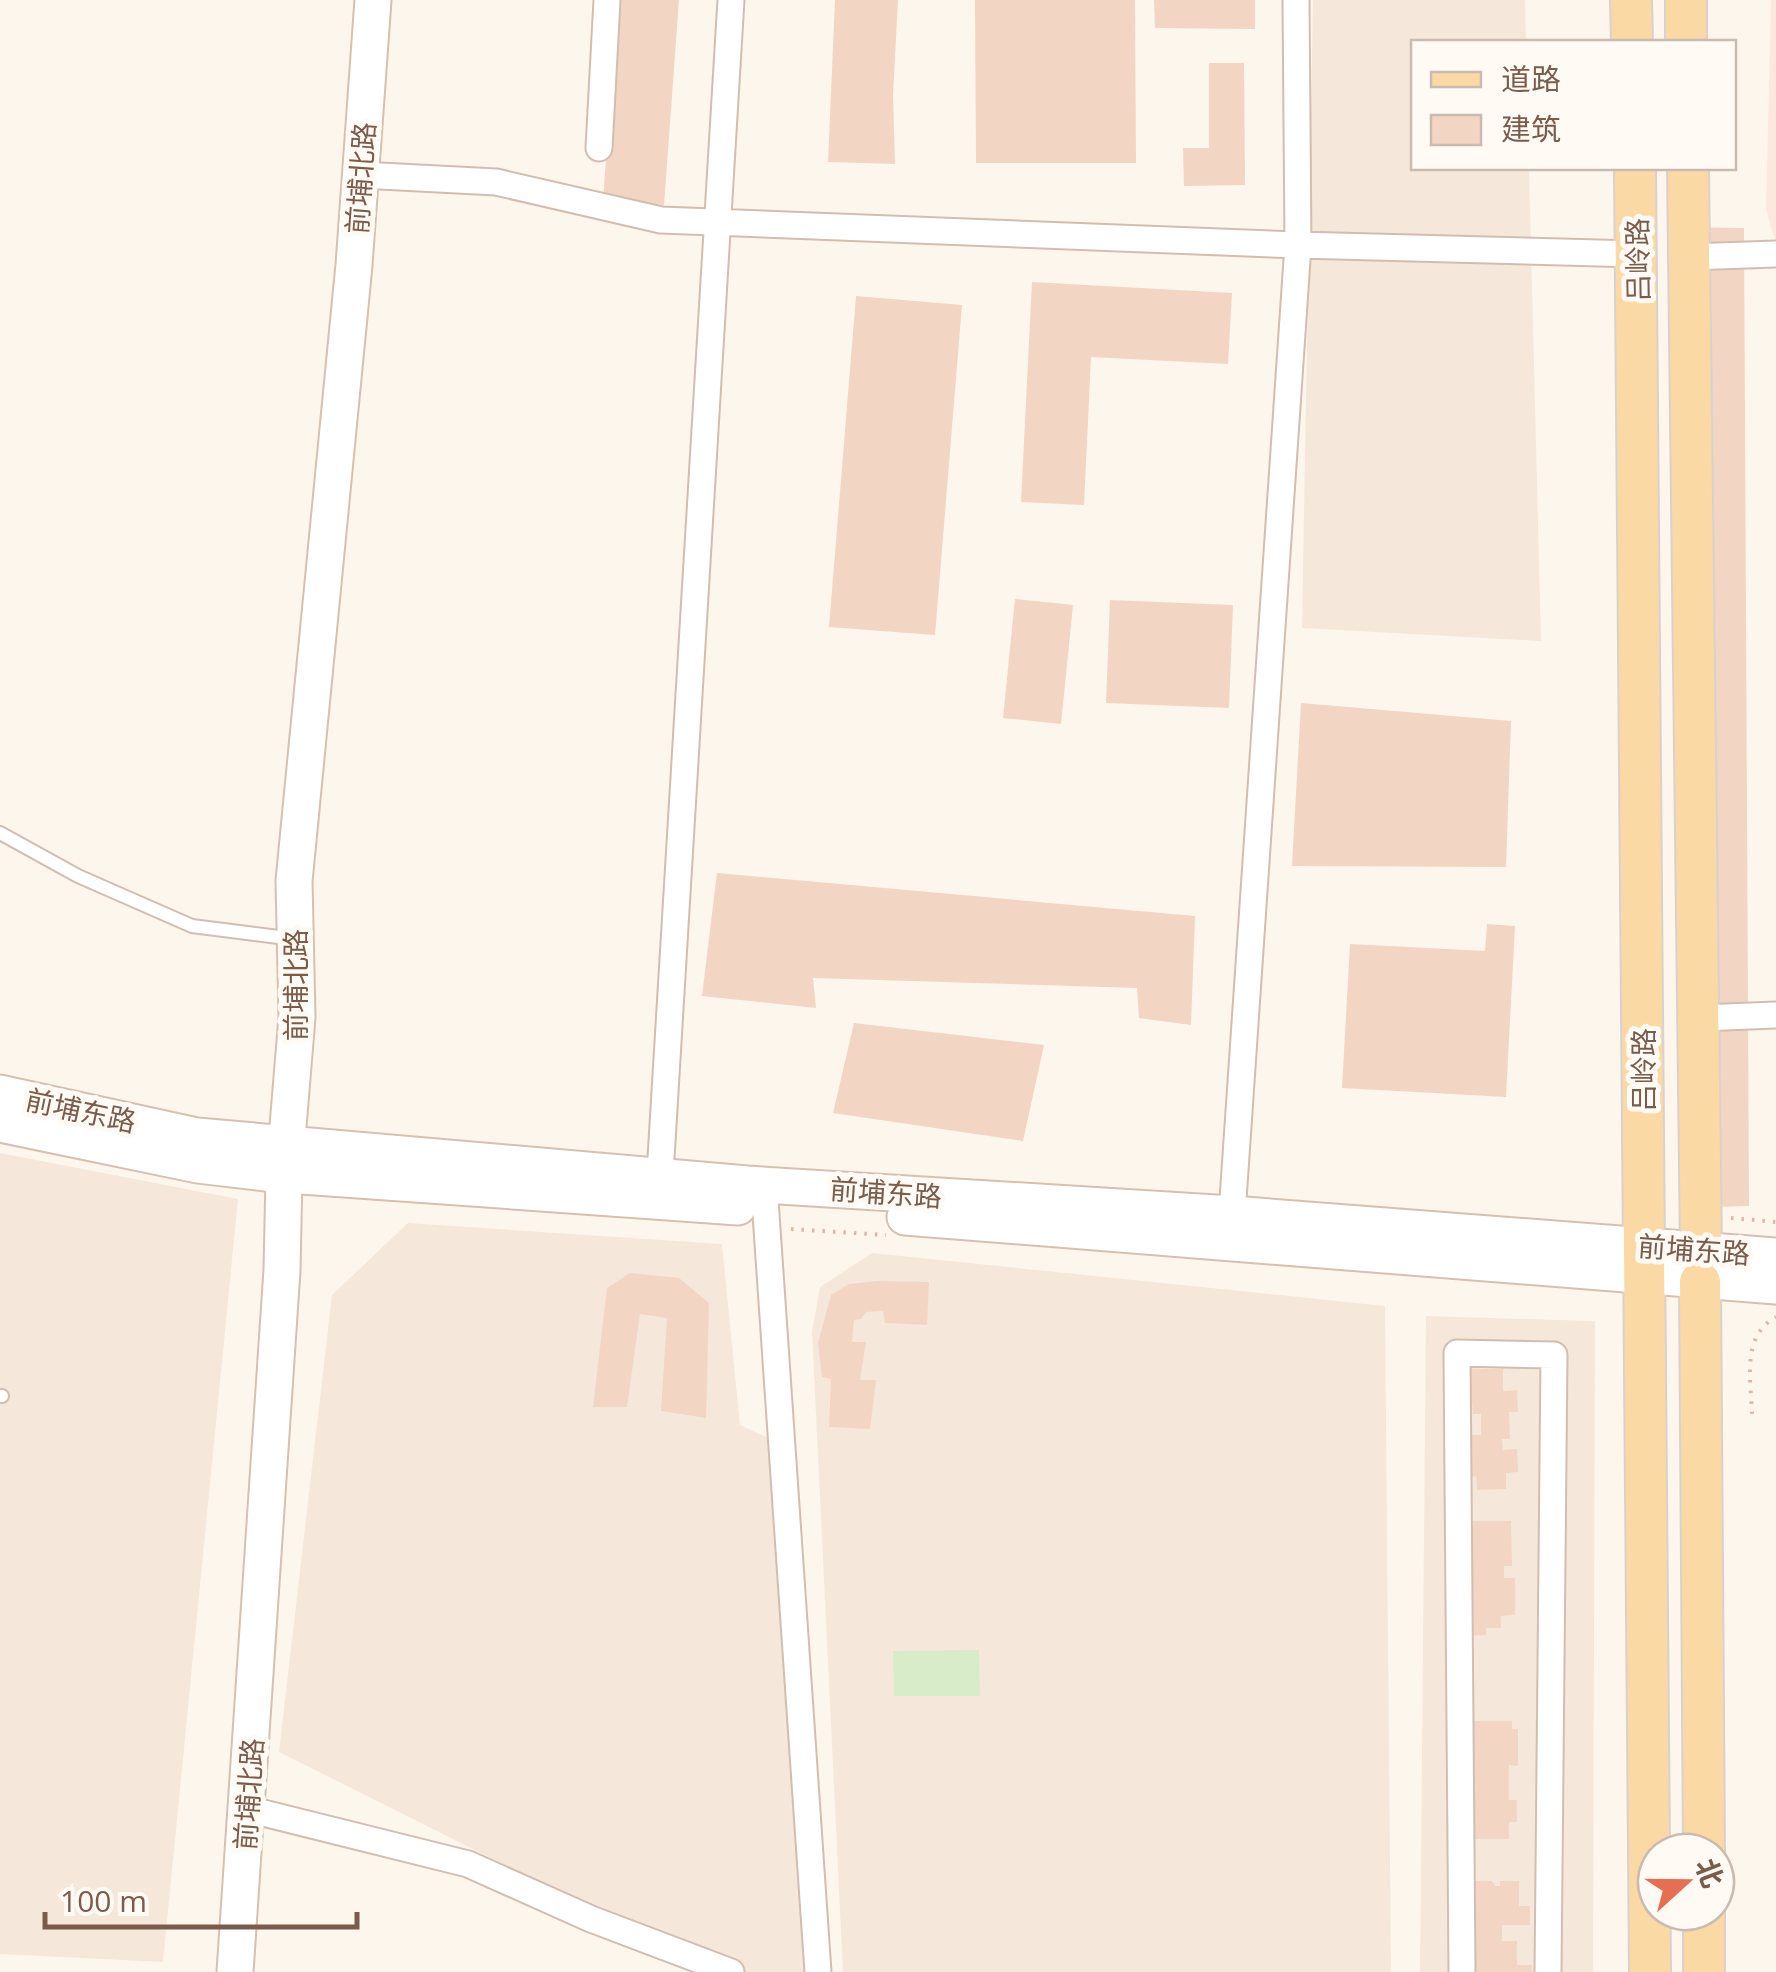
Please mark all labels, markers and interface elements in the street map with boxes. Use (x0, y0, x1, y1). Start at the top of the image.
legend (1411, 40, 1736, 170)
text: 道路 (1501, 58, 1561, 99)
text: 建筑 (1501, 108, 1561, 149)
street label: 前埔北路 (337, 121, 383, 235)
street label: 吕岭路 (1617, 218, 1657, 302)
street label: 前埔北路 (276, 929, 314, 1041)
street label: 吕岭路 (1624, 1028, 1662, 1112)
street label: 前埔东路 (22, 1080, 140, 1140)
street label: 前埔东路 (829, 1169, 943, 1215)
street label: 前埔东路 (1637, 1226, 1751, 1272)
street label: 前埔北路 (225, 1737, 271, 1851)
north arrow (1636, 1832, 1736, 1932)
text: 北 (1688, 1853, 1733, 1893)
scale bar (45, 1867, 358, 1929)
text: 100 m (60, 1880, 147, 1921)

